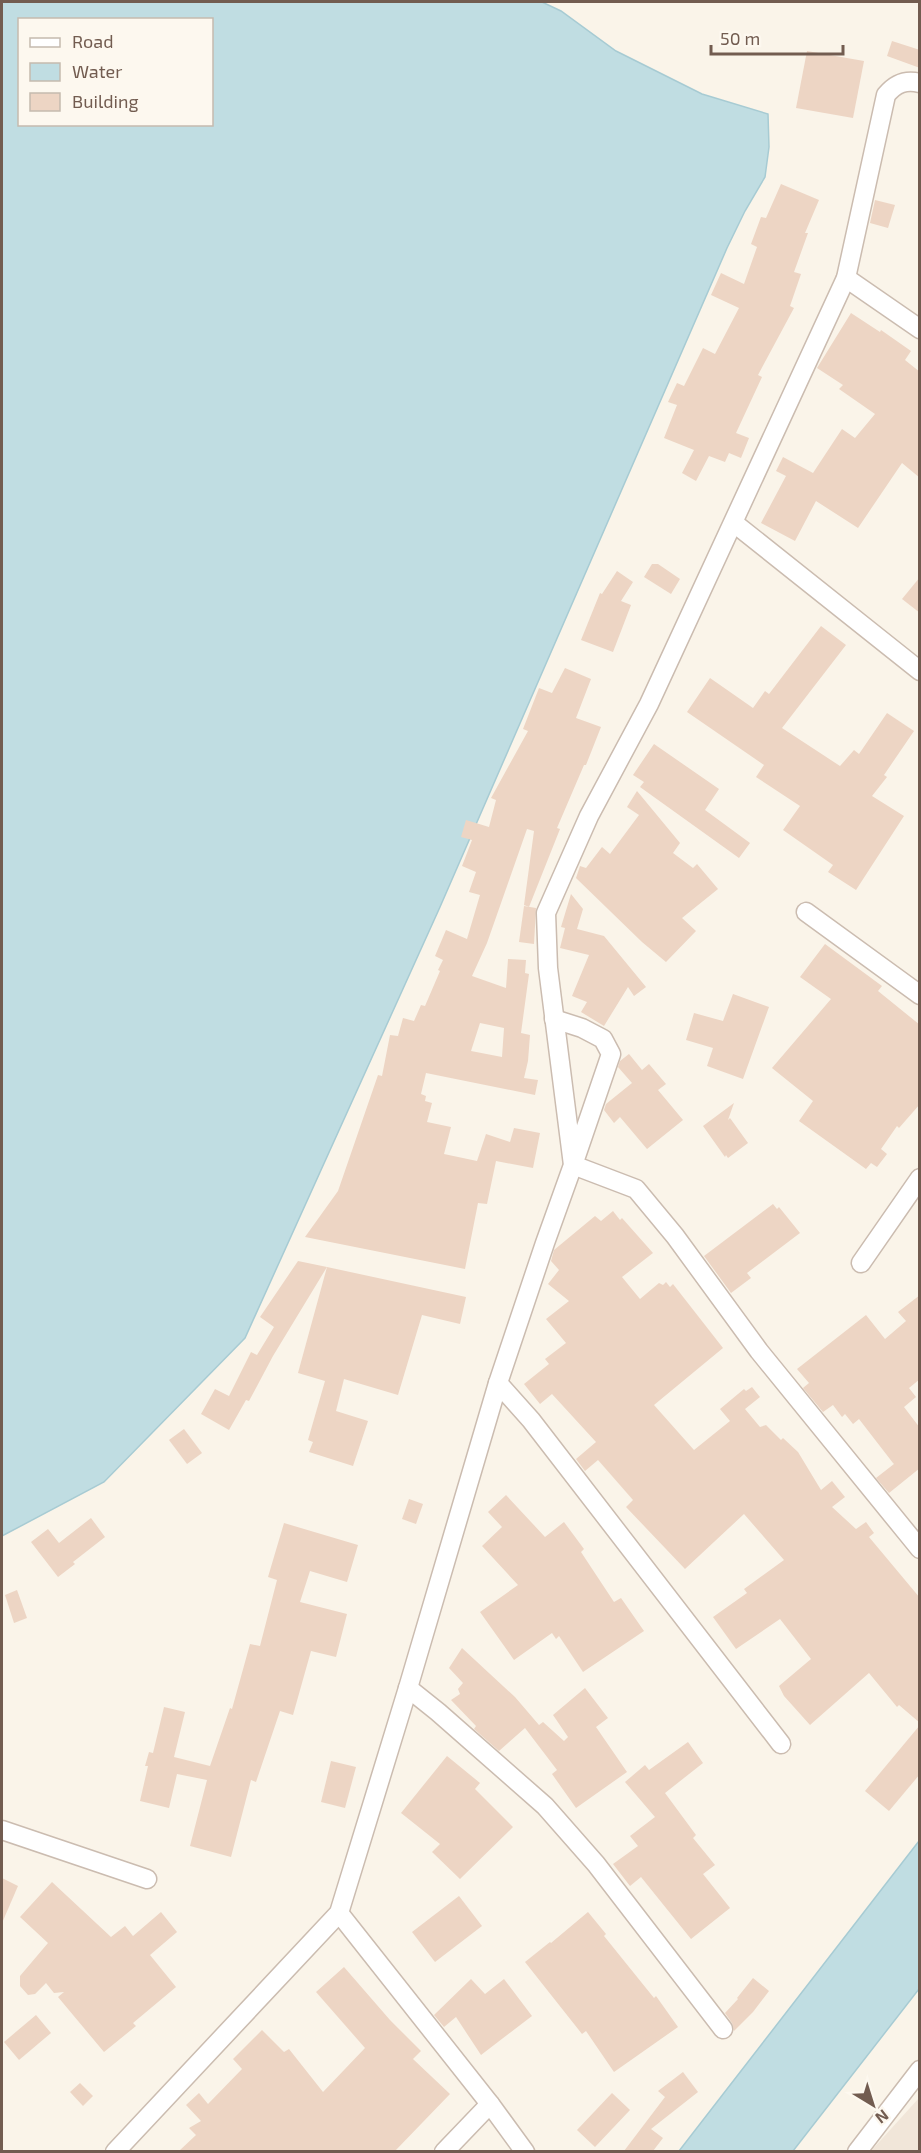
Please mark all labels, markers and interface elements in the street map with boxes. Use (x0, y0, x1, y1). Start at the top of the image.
legend (18, 18, 213, 126)
scale bar (711, 18, 843, 56)
text: 50 m (720, 27, 760, 49)
text: Road (72, 30, 113, 52)
text: Water (72, 60, 122, 82)
text: Building (72, 90, 139, 112)
north arrow (843, 2075, 903, 2135)
text: N (872, 2106, 893, 2128)

